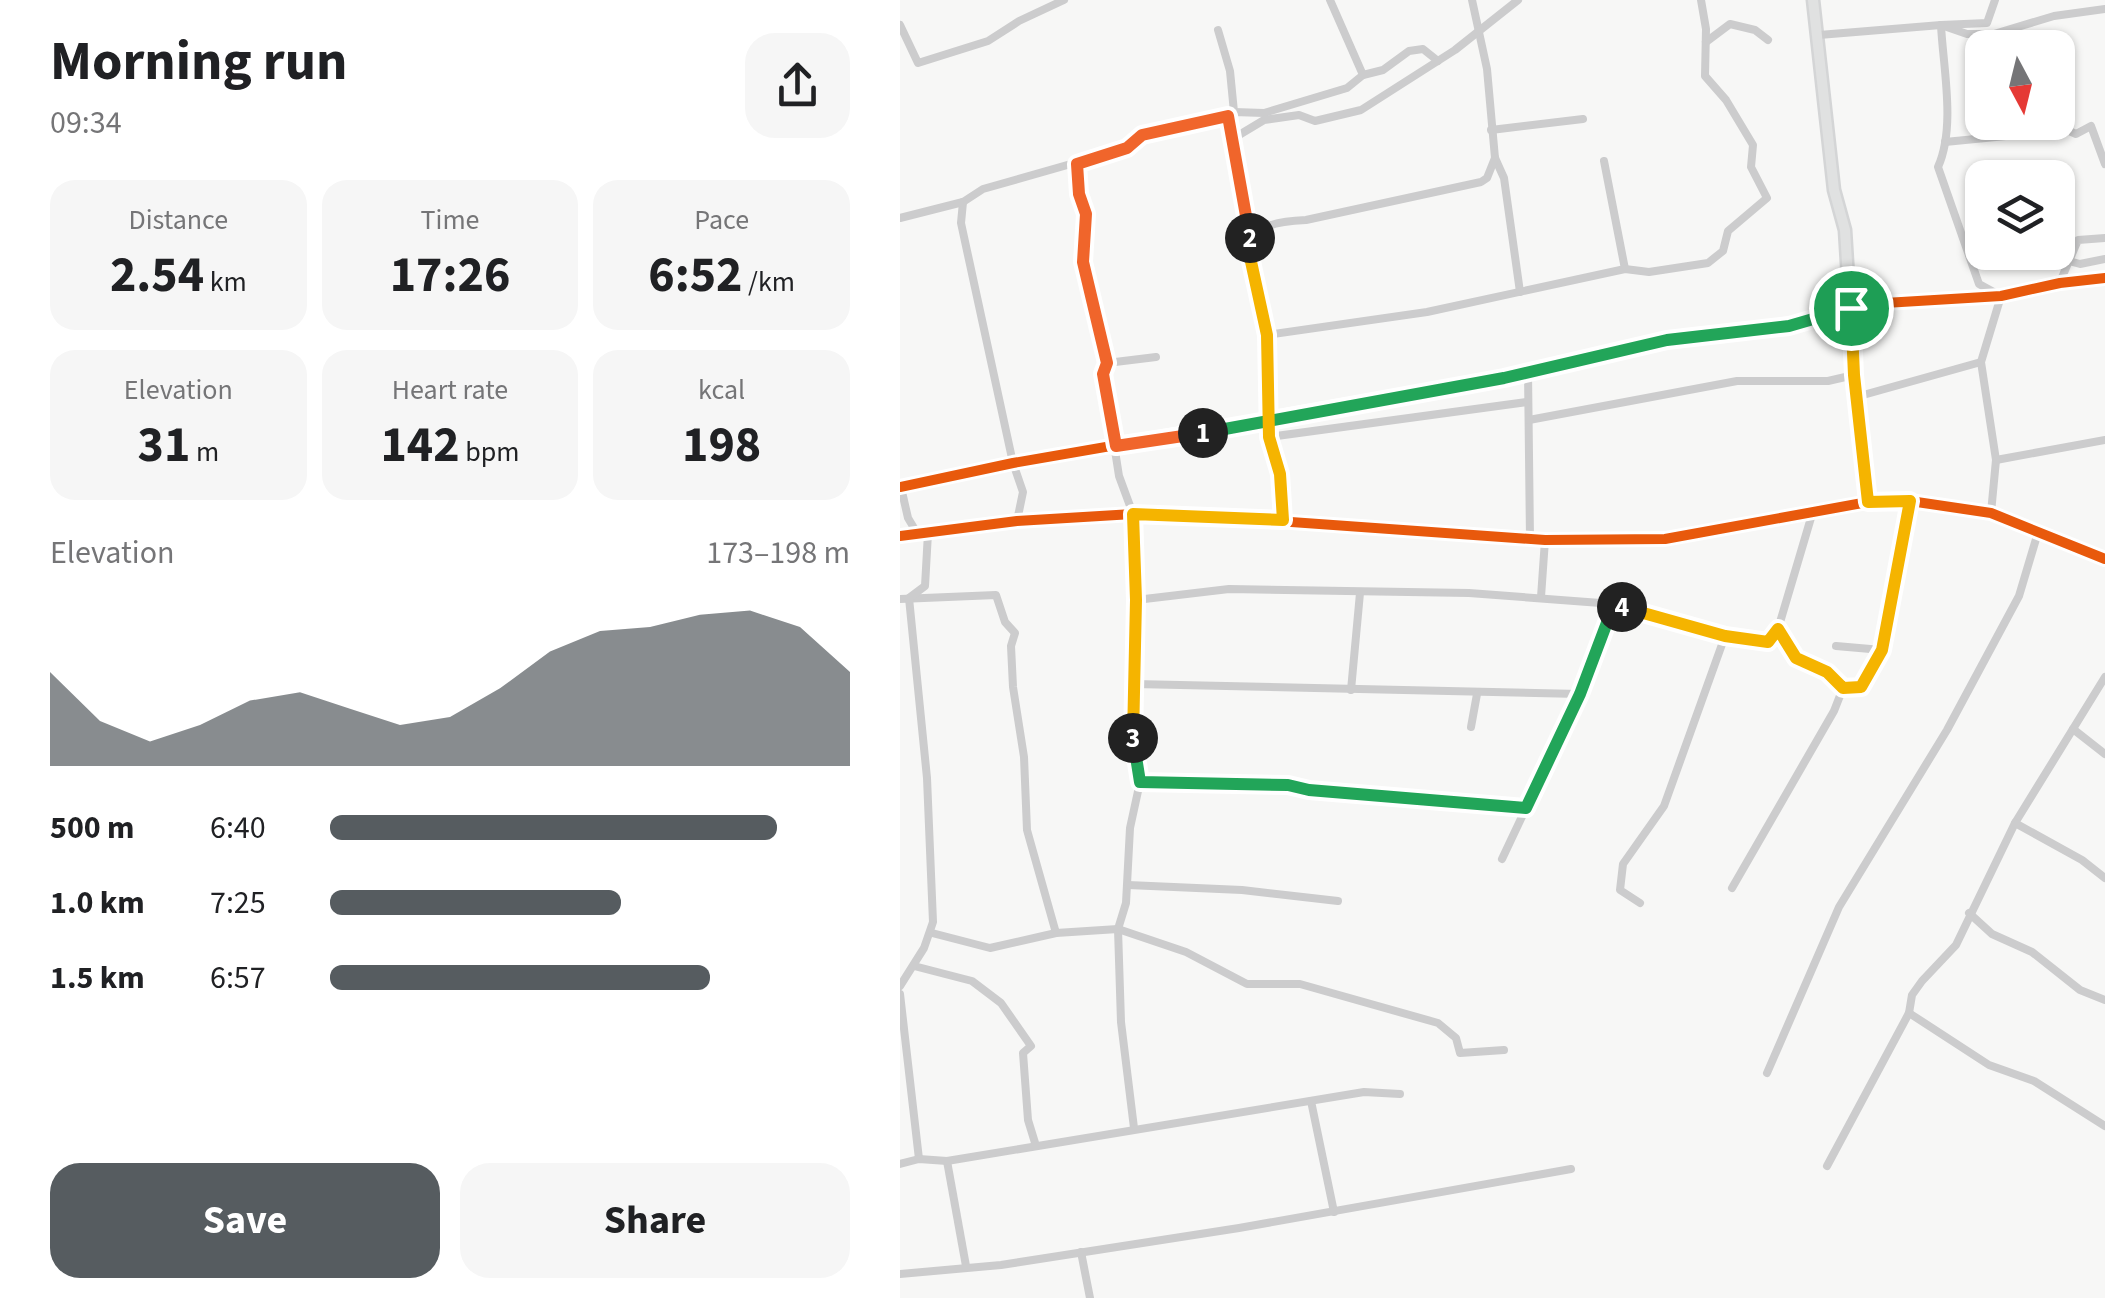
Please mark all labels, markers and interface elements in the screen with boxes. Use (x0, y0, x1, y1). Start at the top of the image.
text: Morning run (50, 23, 347, 101)
north arrow (1965, 30, 2075, 140)
map controls (1965, 30, 2075, 270)
button: share (745, 33, 850, 138)
text: 09:34 (50, 100, 122, 146)
button: layers (1965, 160, 2075, 270)
text: Distance (129, 200, 228, 240)
text: Time (420, 200, 479, 240)
text: Pace (694, 200, 749, 240)
pin: 2 (1225, 213, 1275, 263)
text: 2 (1243, 218, 1257, 258)
text: 2.54 (110, 240, 204, 311)
text: 17:26 (390, 240, 510, 311)
text: 6:52 (648, 240, 743, 311)
text: km (204, 262, 247, 302)
text: /km (743, 262, 795, 302)
pin (1809, 266, 1894, 351)
icon: arrive (1824, 281, 1879, 336)
text: Elevation (124, 370, 233, 410)
text: Heart rate (392, 370, 508, 410)
text: kcal (698, 370, 745, 410)
pin: 1 (1178, 408, 1228, 458)
text: 31 (138, 410, 190, 481)
text: 142 (380, 410, 460, 481)
text: 198 (682, 410, 761, 481)
text: 1 (1196, 413, 1210, 453)
text: m (190, 432, 219, 472)
text: bpm (460, 432, 520, 472)
text: Elevation (50, 530, 175, 576)
text: 173–198 m (706, 530, 850, 576)
pin: 4 (1597, 582, 1647, 632)
text: 4 (1615, 587, 1629, 627)
pin: 3 (1108, 713, 1158, 763)
text: 3 (1126, 718, 1140, 758)
text: 500 m (50, 805, 135, 851)
text: 6:40 (210, 805, 266, 851)
text: 1.0 km (50, 880, 145, 926)
text: 7:25 (210, 880, 266, 926)
text: 1.5 km (50, 955, 145, 1001)
text: 6:57 (210, 955, 266, 1001)
button: Save (50, 1163, 440, 1278)
button: Share (460, 1163, 850, 1278)

